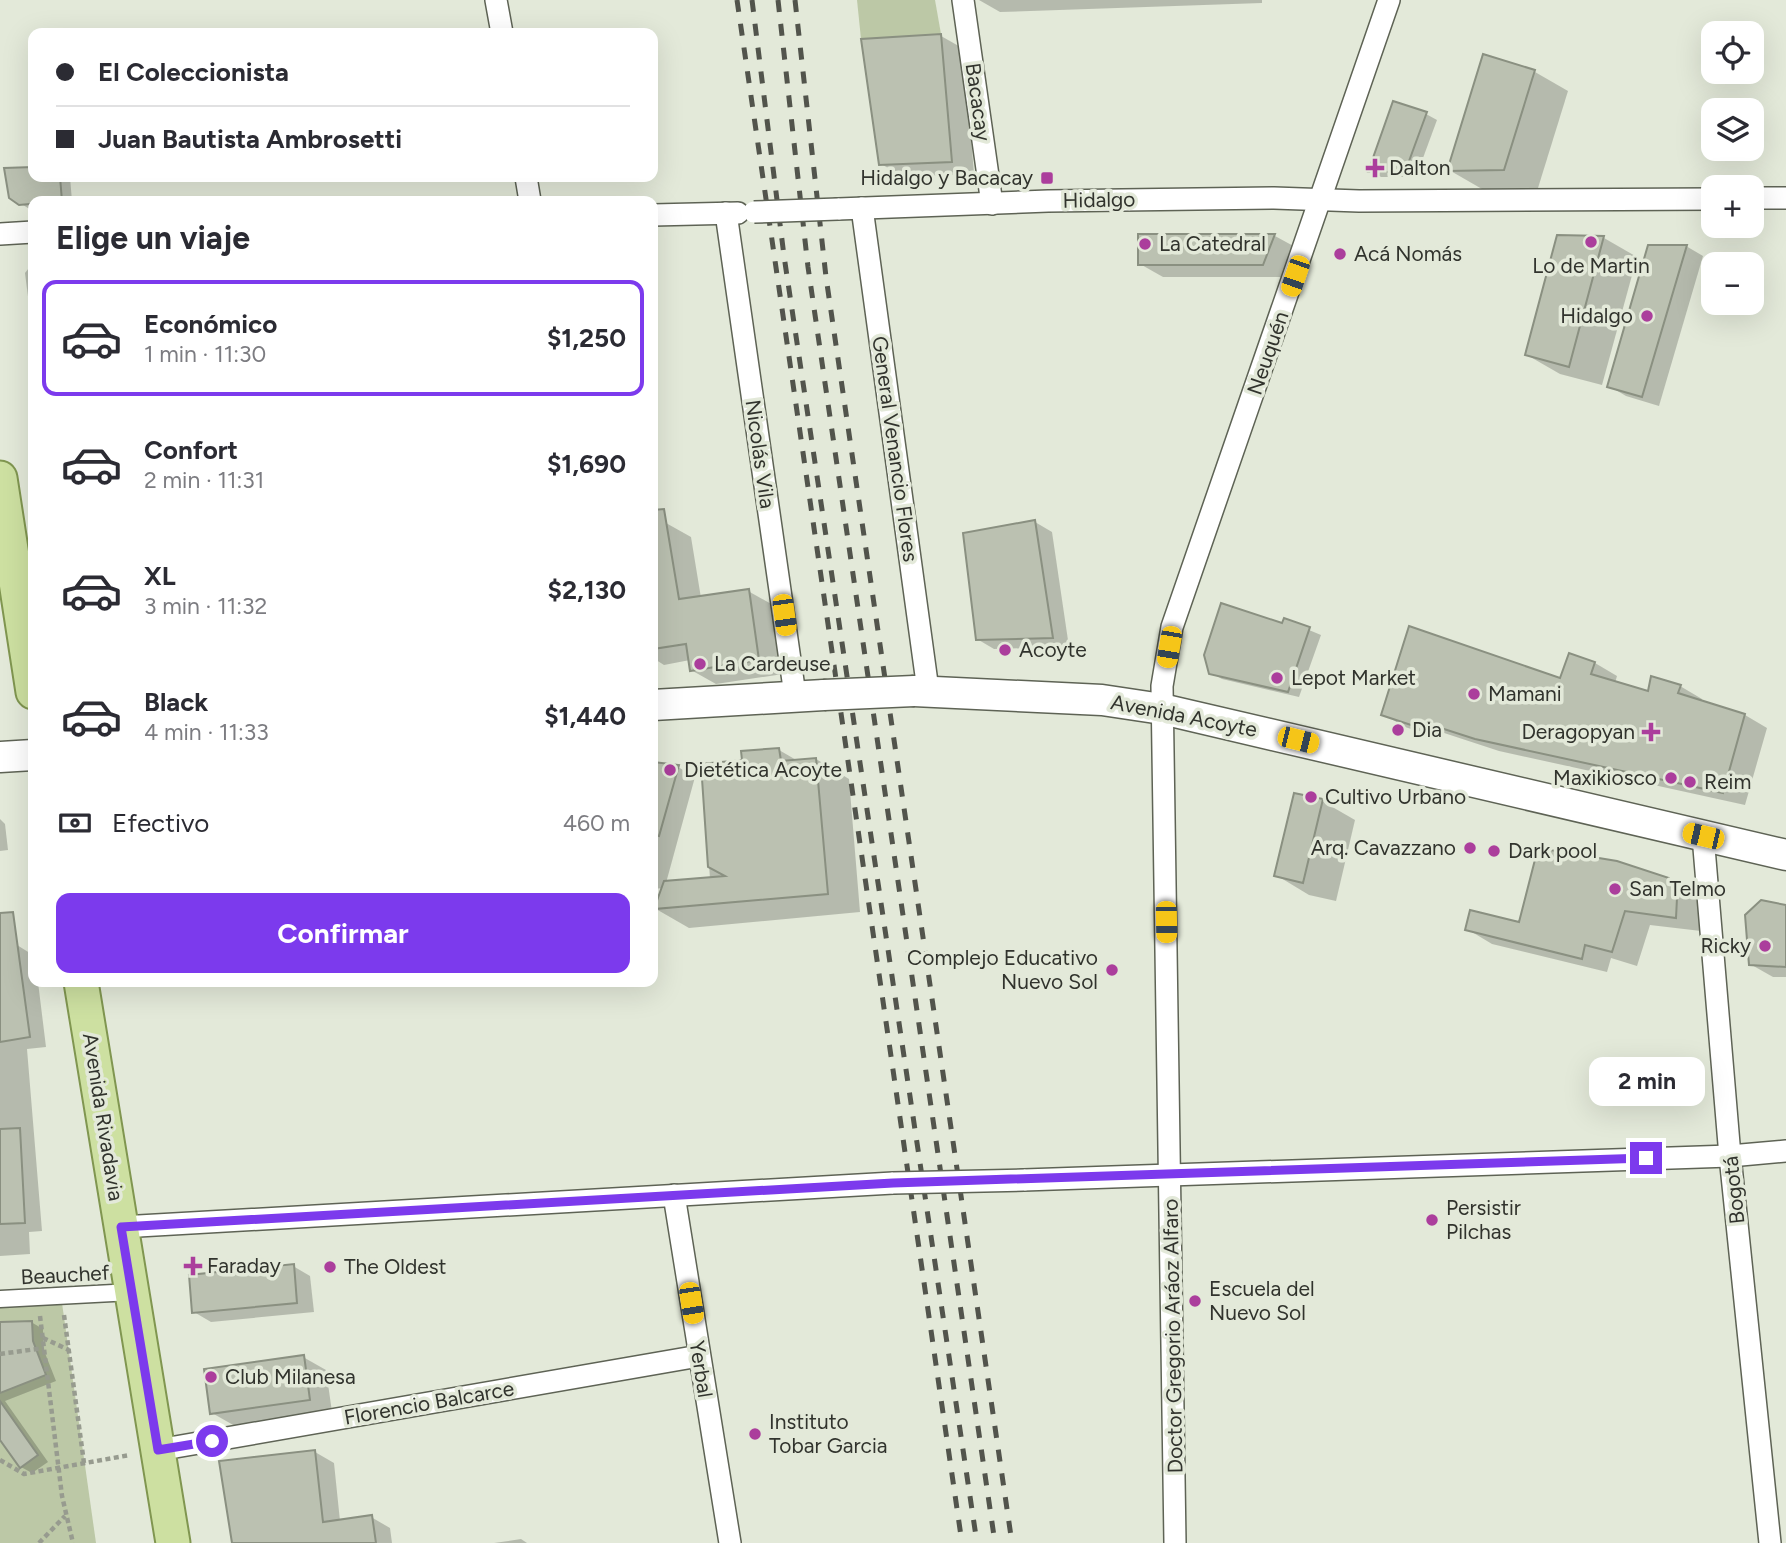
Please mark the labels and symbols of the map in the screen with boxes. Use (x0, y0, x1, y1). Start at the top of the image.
street label: Bacacay (961, 61, 996, 143)
place label: Dalton (1389, 155, 1451, 180)
marker: Dalton (1367, 160, 1383, 176)
place label: Hidalgo y Bacacay (860, 165, 1033, 190)
marker: Hidalgo y Bacacay (1039, 170, 1055, 186)
street label: Hidalgo (1062, 186, 1136, 213)
place label: La Catedral (1159, 231, 1266, 256)
marker: Lo de Martin (1583, 234, 1599, 250)
marker: La Catedral (1137, 236, 1153, 252)
place label: Acá Nomás (1354, 241, 1462, 266)
marker: Acá Nomás (1332, 246, 1348, 262)
car (1279, 253, 1312, 299)
place label: Lo de Martin (1532, 253, 1650, 278)
place label: Hidalgo (1560, 303, 1633, 328)
street label: Neuquén (1242, 308, 1293, 398)
marker: Hidalgo (1639, 308, 1655, 324)
street label: General Venancio Flores (867, 334, 924, 563)
street label: Nicolás Vila (740, 398, 781, 510)
car (771, 593, 798, 637)
car (1156, 624, 1183, 670)
place label: Acoyte (1019, 637, 1087, 662)
marker: Acoyte (997, 642, 1013, 658)
place label: La Cardeuse (714, 651, 831, 676)
marker: La Cardeuse (692, 656, 708, 672)
place label: Lepot Market (1291, 665, 1416, 690)
marker: Lepot Market (1269, 670, 1285, 686)
place label: Mamani (1488, 681, 1562, 706)
marker: Mamani (1466, 686, 1482, 702)
street label: Avenida Acoyte (1109, 689, 1259, 742)
place label: Dia (1412, 717, 1442, 742)
place label: Deragopyan (1521, 719, 1635, 744)
marker: Dia (1390, 722, 1406, 738)
marker: Deragopyan (1641, 722, 1661, 742)
car (1276, 725, 1321, 755)
place label: Dietética Acoyte (684, 757, 842, 782)
marker: Dietética Acoyte (662, 762, 678, 778)
place label: Maxikiosco (1553, 765, 1657, 790)
place label: Reim (1704, 769, 1751, 794)
marker: Maxikiosco (1663, 770, 1679, 786)
marker: Reim (1682, 774, 1698, 790)
place label: Cultivo Urbano (1325, 784, 1466, 809)
marker: Cultivo Urbano (1303, 789, 1319, 805)
car (1681, 821, 1726, 851)
place label: Arq. Cavazzano (1311, 835, 1456, 860)
place label: Dark pool (1508, 838, 1597, 863)
marker: Arq. Cavazzano (1462, 840, 1478, 856)
marker: Dark pool (1486, 843, 1502, 859)
place label: San Telmo (1629, 876, 1726, 901)
marker: San Telmo (1607, 881, 1623, 897)
car (1156, 901, 1177, 943)
place label: Ricky (1700, 933, 1751, 958)
marker: Ricky (1757, 938, 1773, 954)
place label: Complejo Educativo Nuevo Sol (907, 945, 1098, 994)
marker: Complejo Educativo Nuevo Sol (1104, 962, 1120, 978)
street label: Avenida Rivadavia (78, 1031, 129, 1203)
callout: 2 min (1588, 1056, 1704, 1106)
route end (1630, 1142, 1662, 1174)
street label: Bogotá (1718, 1155, 1749, 1225)
place label: Persistir Pilchas (1446, 1195, 1521, 1244)
street label: Doctor Gregorio Aráoz Alfaro (1158, 1198, 1187, 1474)
marker: Persistir Pilchas (1424, 1212, 1440, 1228)
place label: Faraday (207, 1253, 281, 1278)
place label: The Oldest (344, 1254, 446, 1279)
marker: Faraday (185, 1258, 201, 1274)
marker: The Oldest (322, 1259, 338, 1275)
street label: Beauchef (20, 1260, 110, 1289)
place label: Escuela del Nuevo Sol (1209, 1276, 1315, 1325)
car (678, 1281, 705, 1325)
marker: Escuela del Nuevo Sol (1187, 1293, 1203, 1309)
street label: Yerbal (685, 1339, 718, 1399)
place label: Club Milanesa (225, 1364, 356, 1389)
marker: Club Milanesa (203, 1369, 219, 1385)
street label: Florencio Balcarce (342, 1375, 516, 1430)
place label: Instituto Tobar Garcia (769, 1409, 888, 1458)
route start (196, 1425, 228, 1457)
marker: Instituto Tobar Garcia (747, 1426, 763, 1442)

